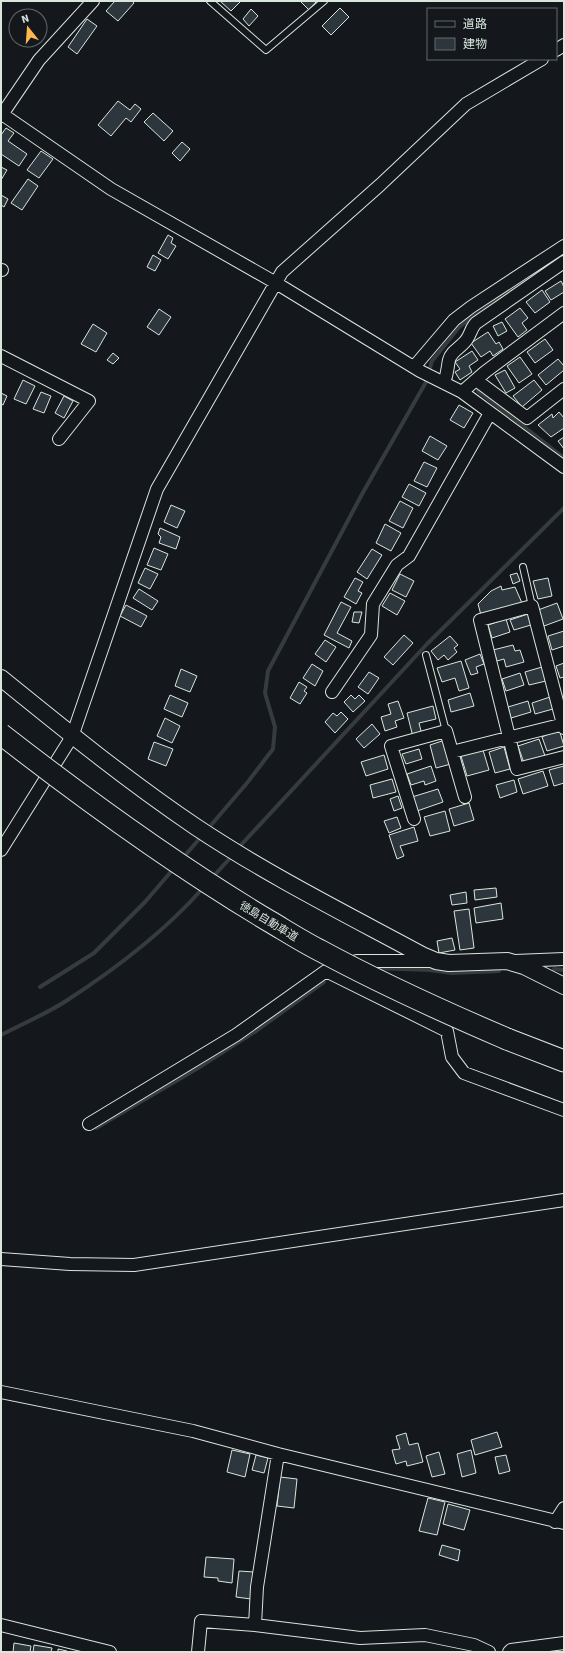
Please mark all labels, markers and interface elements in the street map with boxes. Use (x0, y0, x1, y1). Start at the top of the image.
north arrow (8, 8, 48, 48)
legend (427, 8, 557, 60)
text: N (20, 11, 31, 27)
text: 道路 (463, 16, 487, 33)
text: 建物 (463, 36, 487, 53)
street label: 徳島自動車道 (237, 898, 301, 945)

